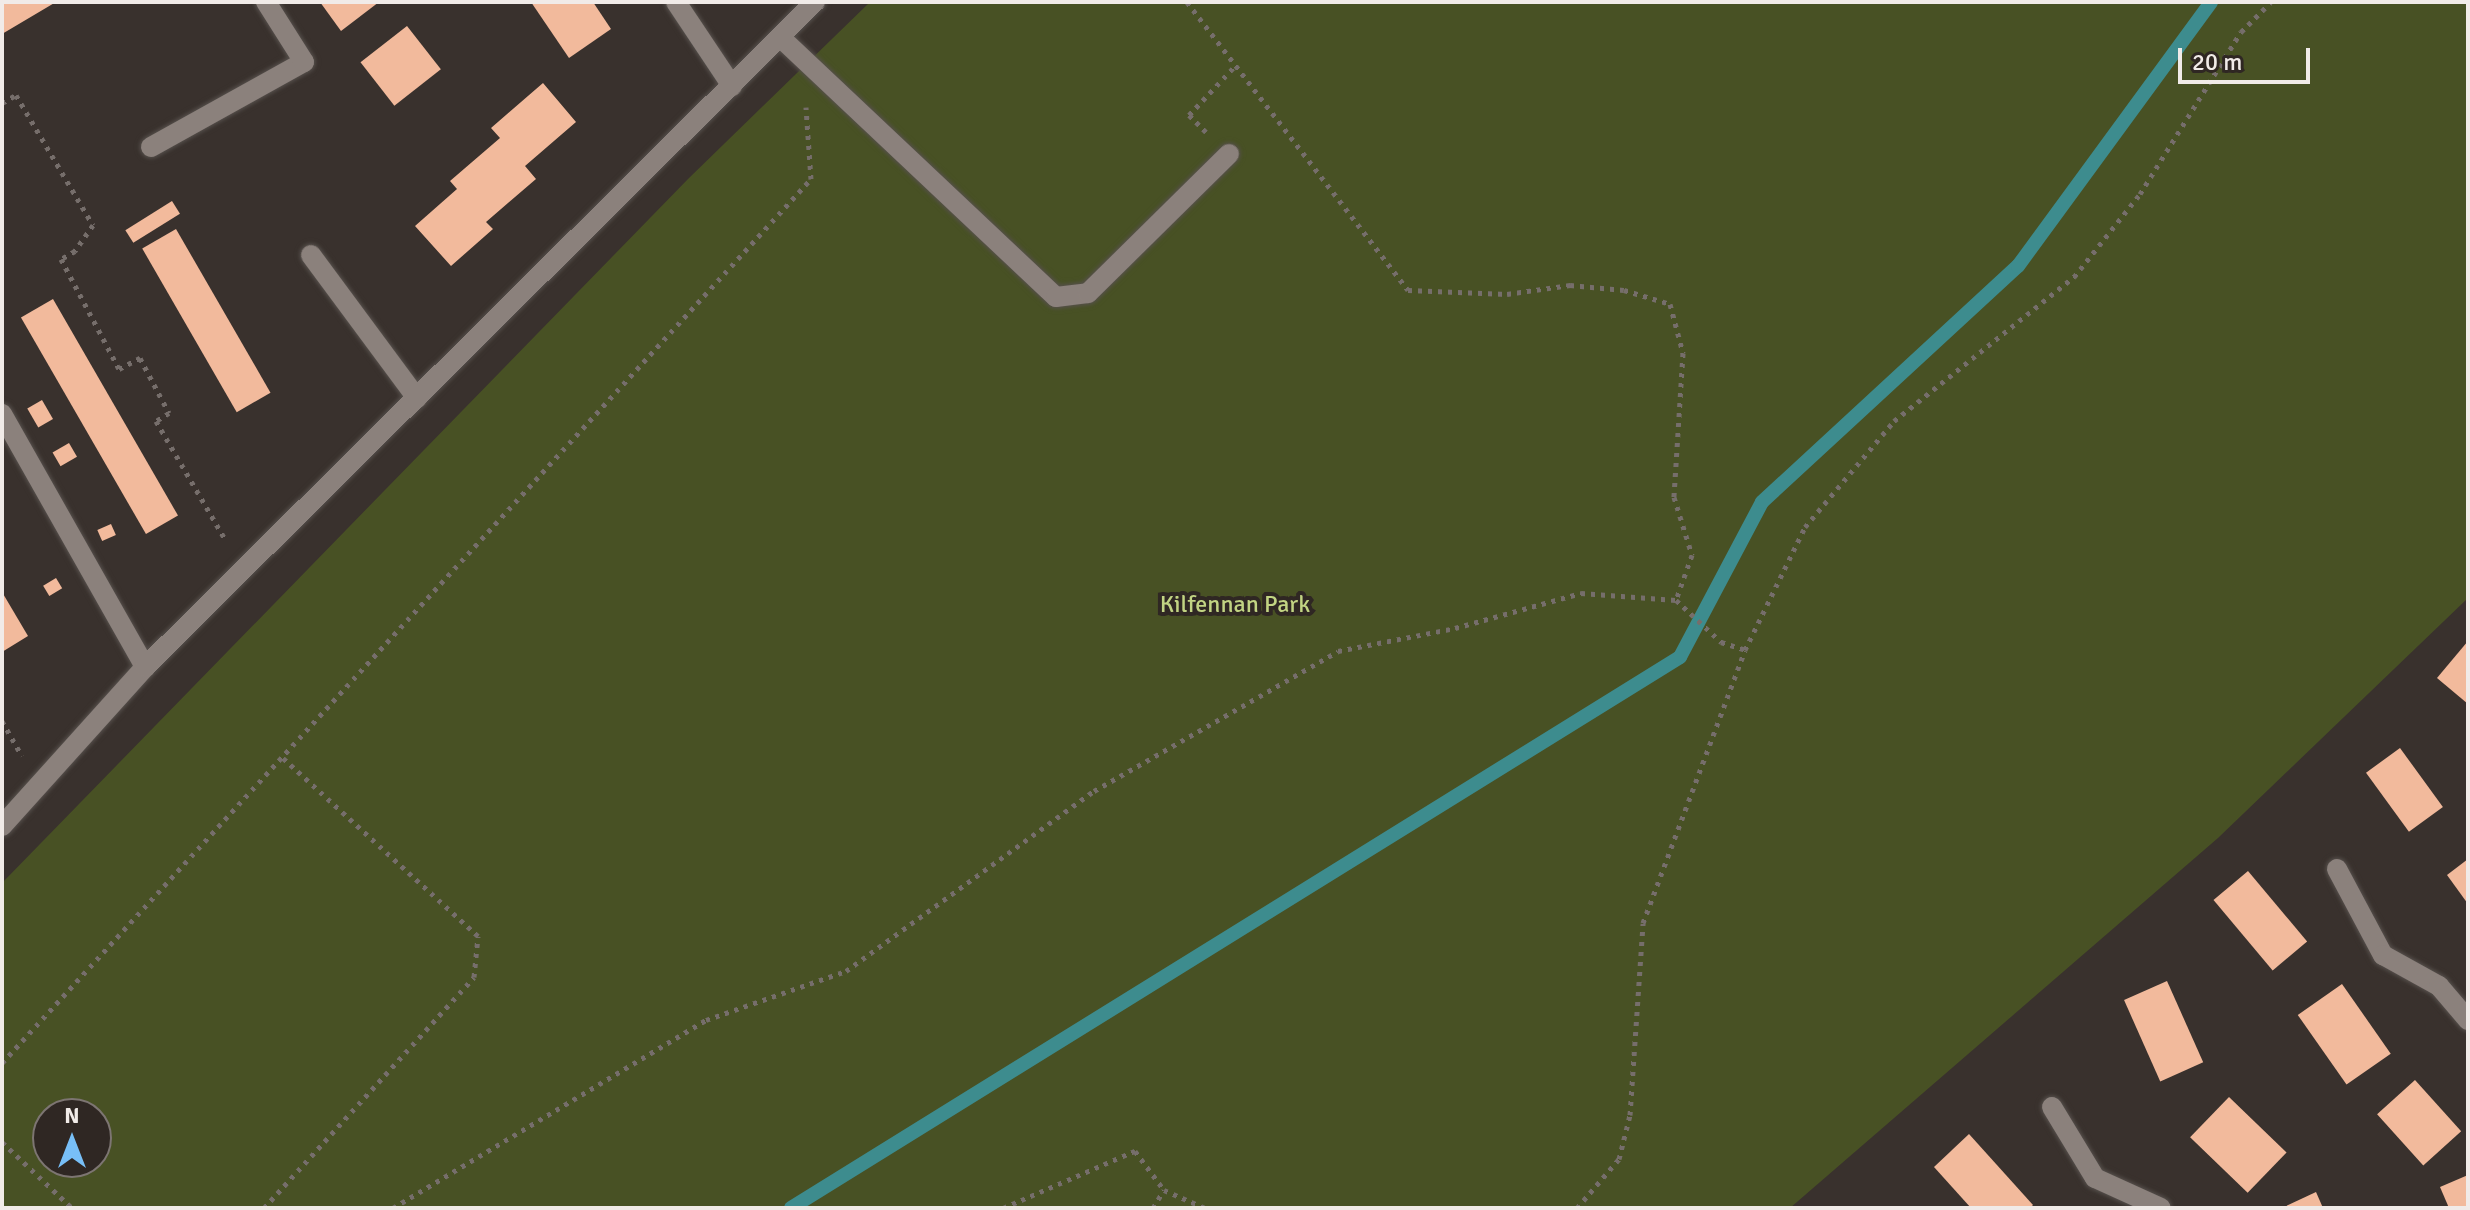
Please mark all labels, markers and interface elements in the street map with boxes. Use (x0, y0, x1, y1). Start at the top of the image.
scale bar (2182, 32, 2314, 82)
text: 20 m (2192, 47, 2242, 77)
park label: Kilfennan Park (1160, 591, 1310, 619)
north arrow (32, 1098, 112, 1178)
text: N (64, 1102, 80, 1129)

